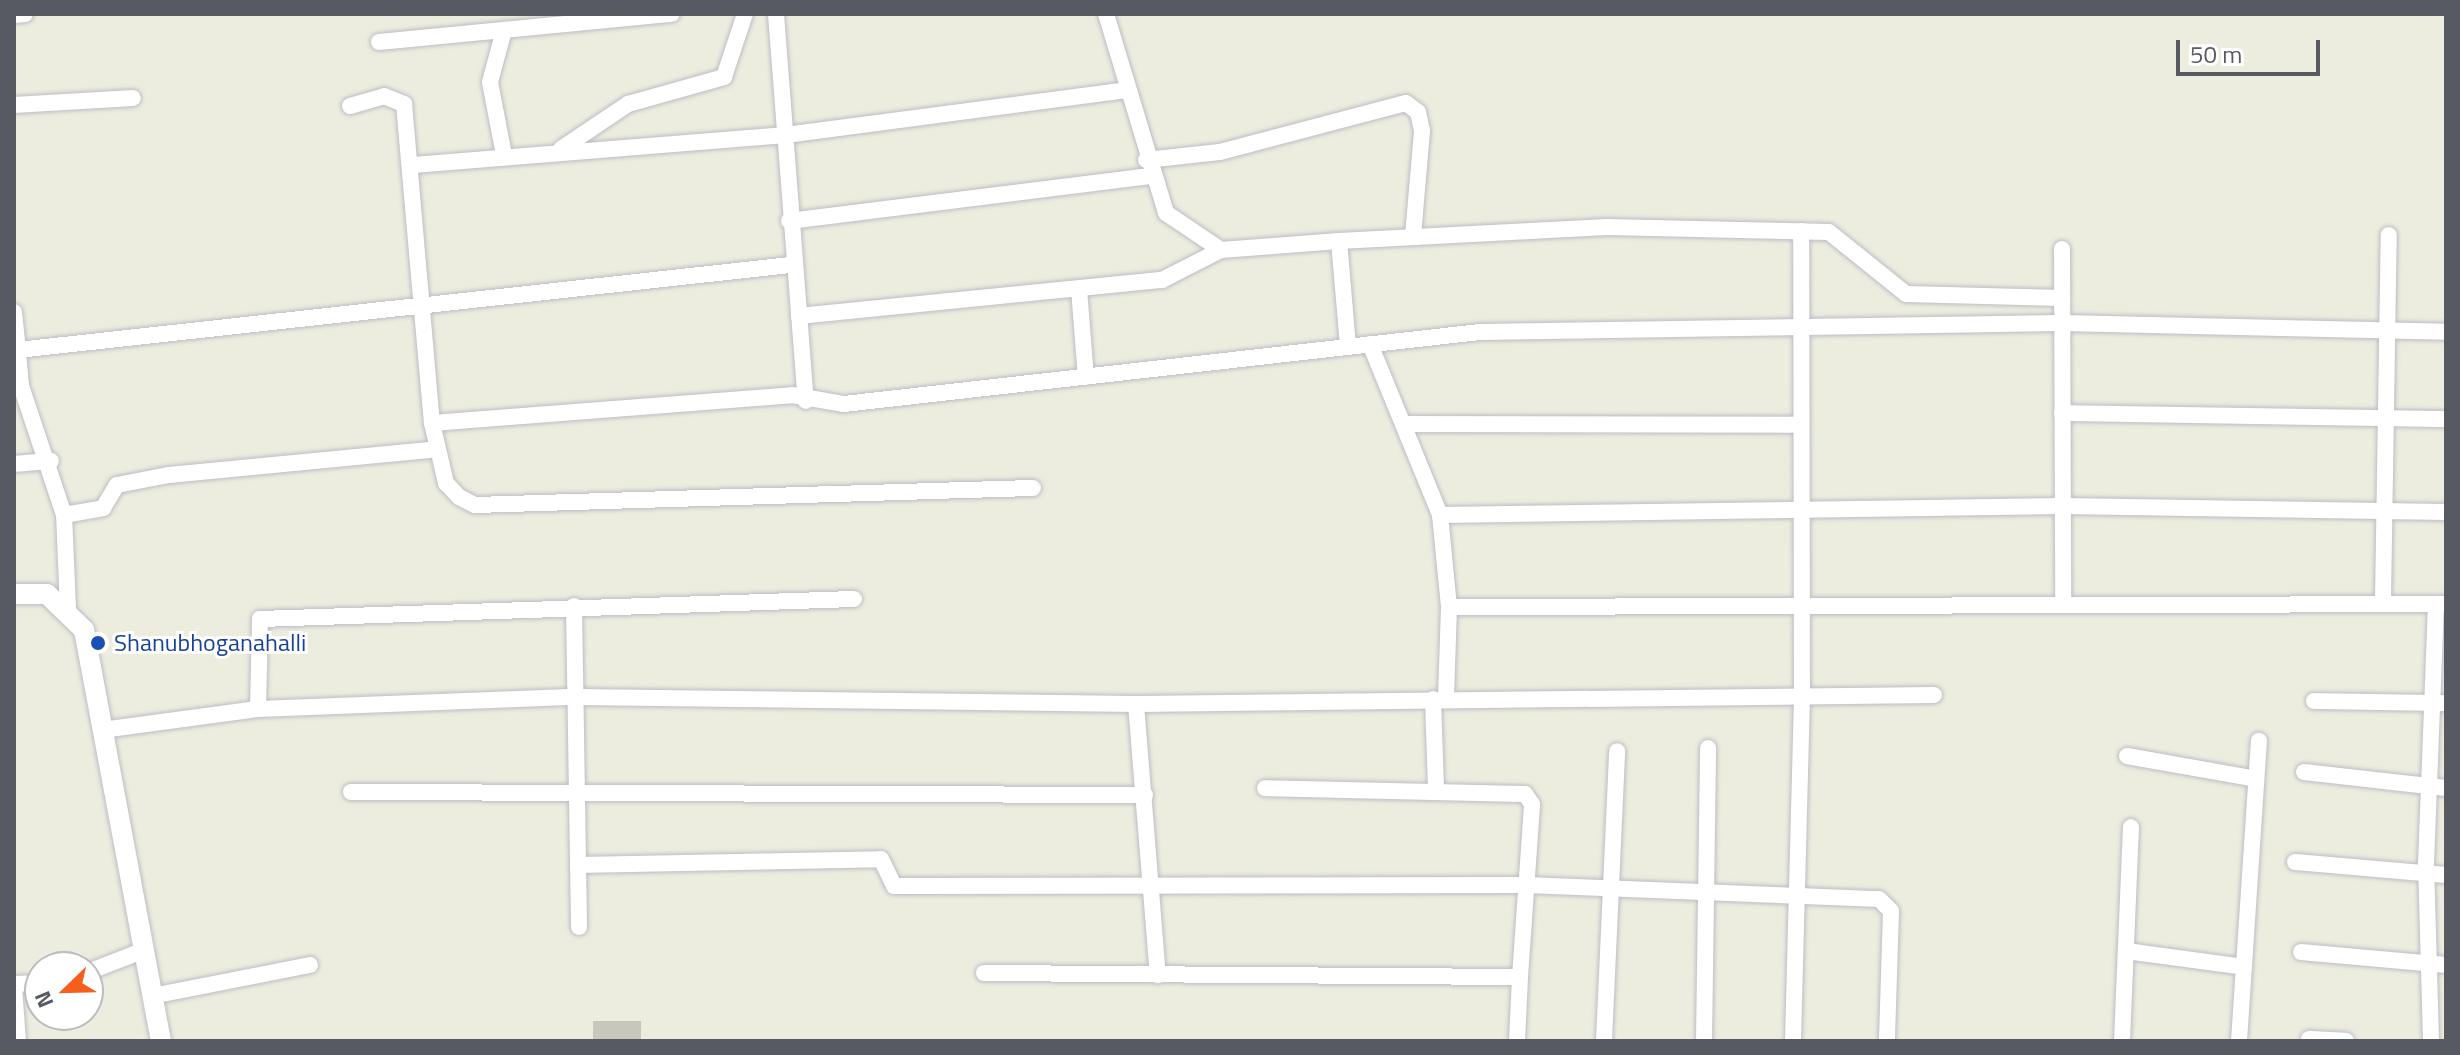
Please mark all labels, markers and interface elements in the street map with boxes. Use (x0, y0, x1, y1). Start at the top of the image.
scale bar (2180, 24, 2324, 74)
text: 50 m (2190, 36, 2242, 72)
place label: Shanubhoganahalli (114, 629, 306, 657)
marker: Shanubhoganahalli (89, 634, 107, 652)
north arrow (24, 951, 104, 1031)
text: N (25, 986, 62, 1013)

